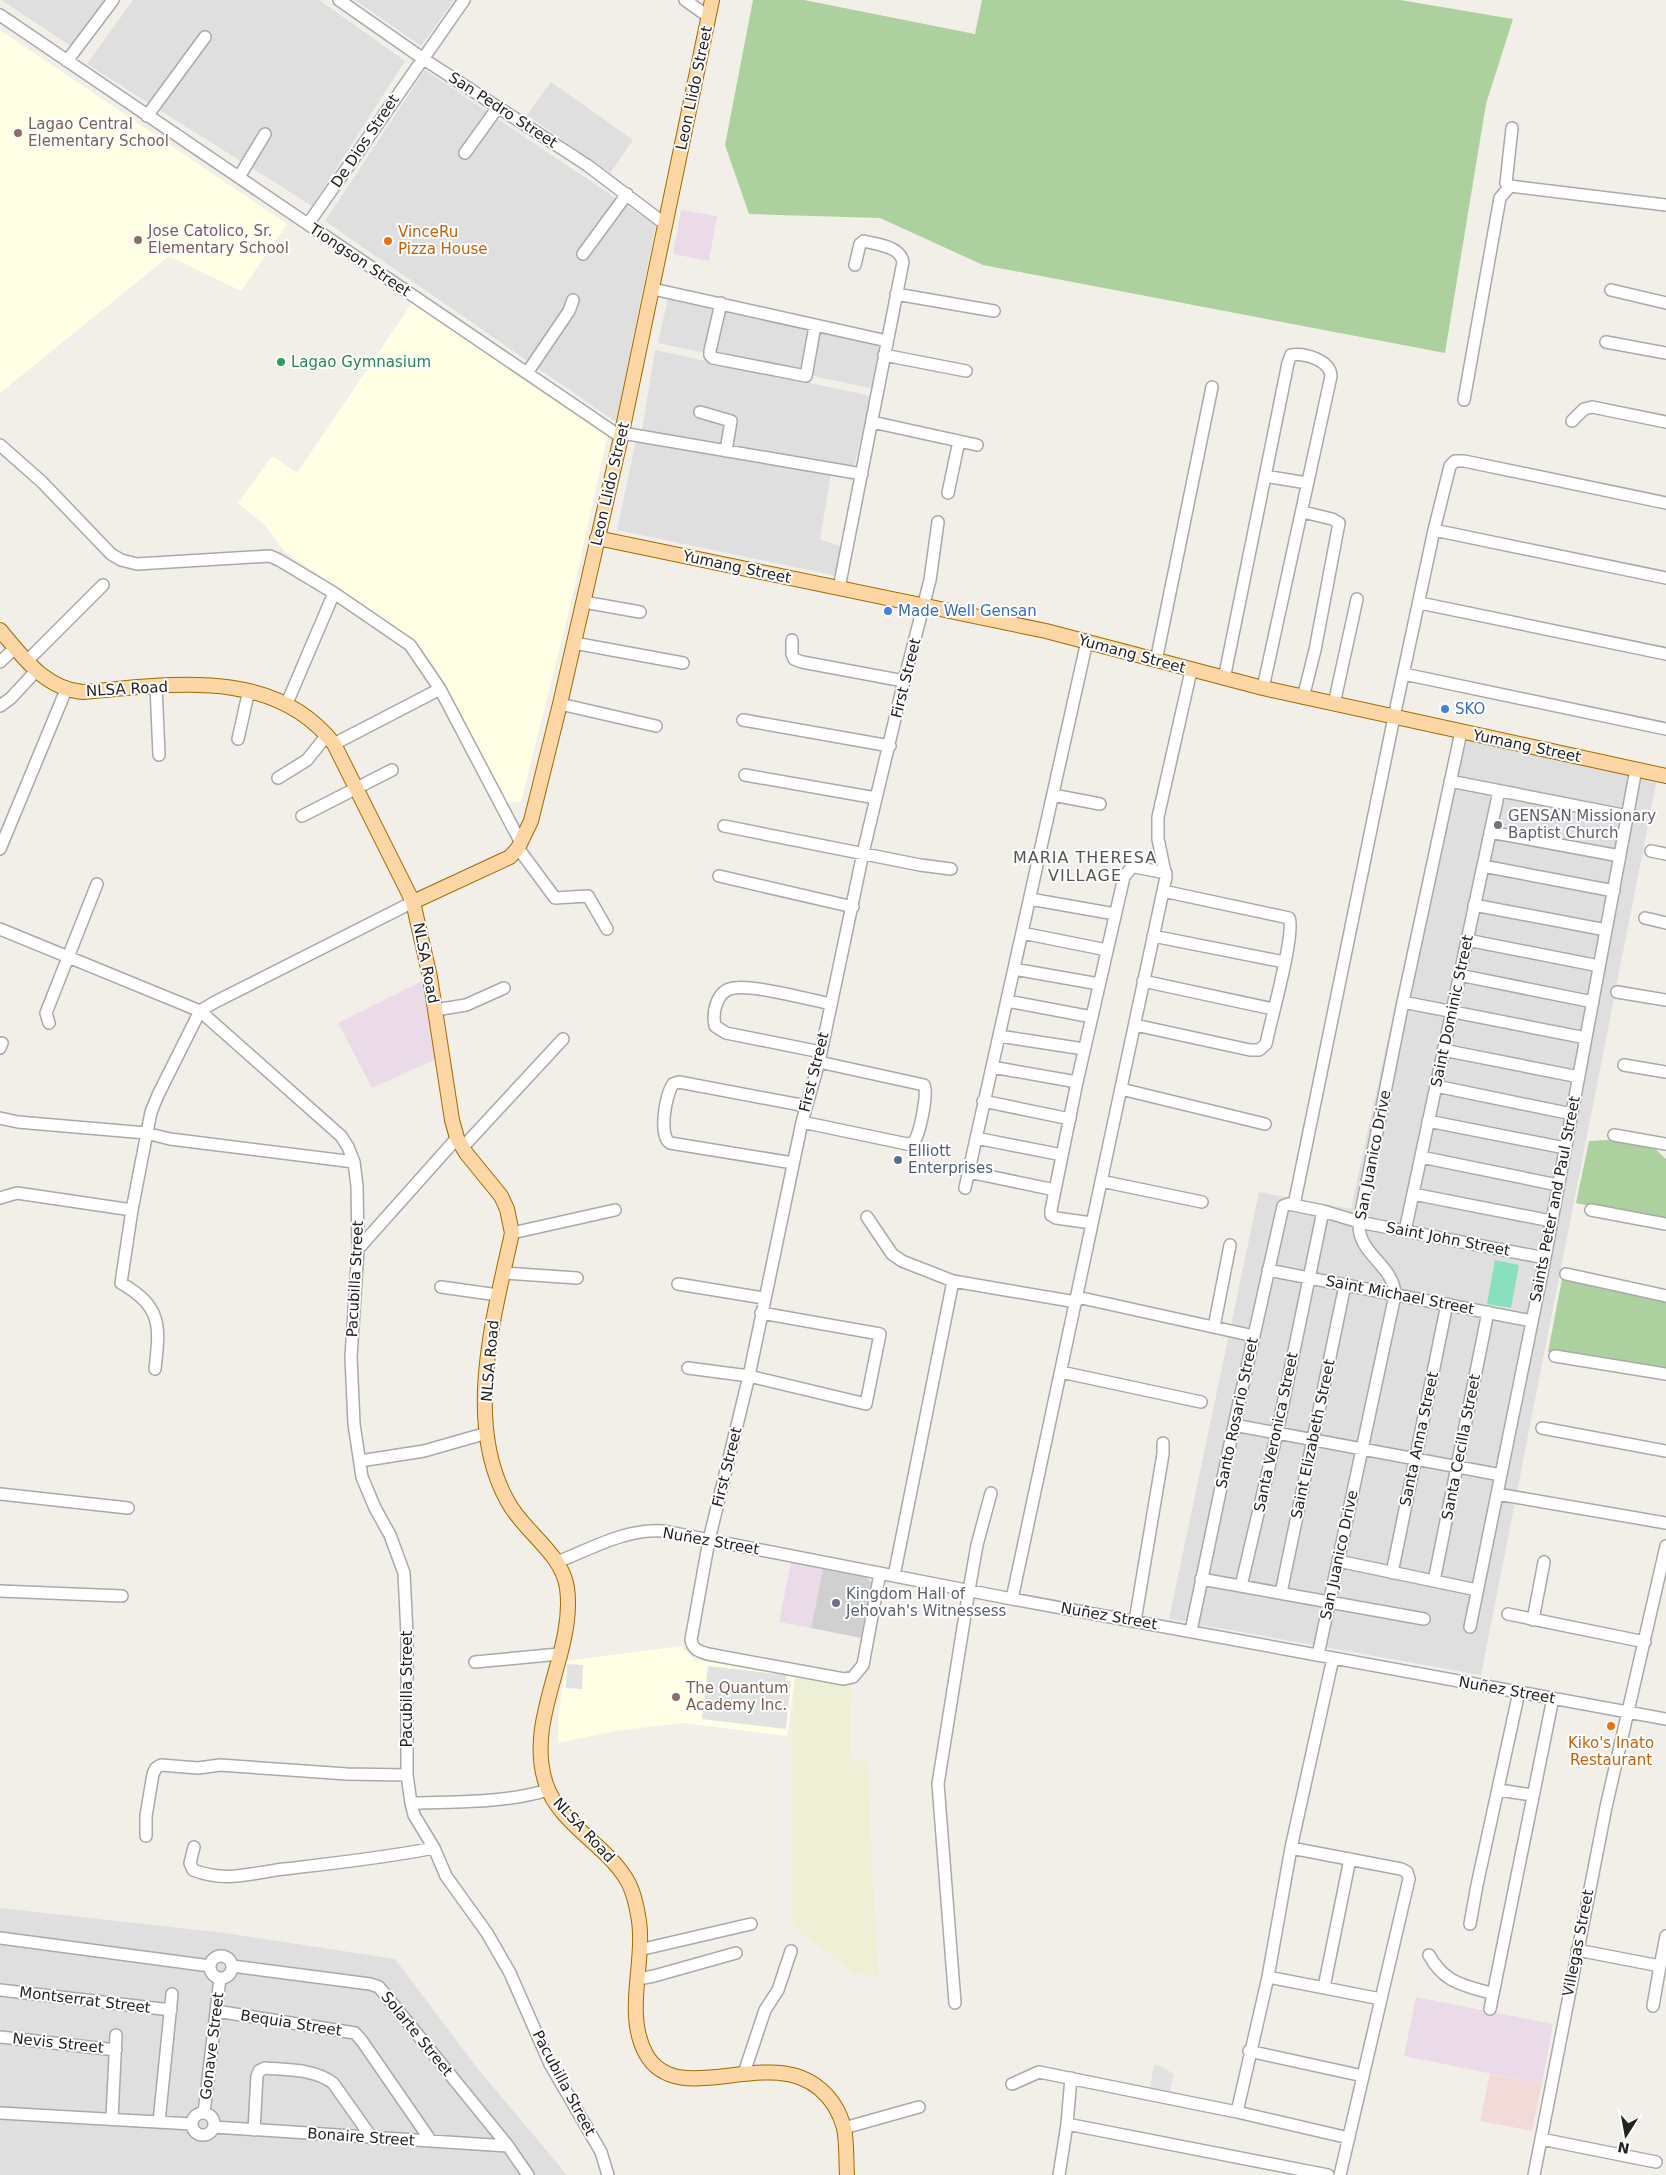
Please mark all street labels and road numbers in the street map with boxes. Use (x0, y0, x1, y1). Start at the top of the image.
street label: Leon Llido Street (672, 24, 716, 152)
street label: San Pedro Street (445, 68, 561, 152)
street label: De Dios Street (327, 91, 403, 191)
street label: Tiongson Street (305, 219, 414, 300)
street label: Leon Llido Street (587, 420, 633, 548)
street label: Yumang Street (680, 547, 793, 587)
street label: Yumang Street (1076, 631, 1188, 677)
street label: First Street (887, 636, 925, 720)
street label: NLSA Road (86, 678, 168, 700)
street label: Yumang Street (1470, 726, 1583, 766)
street label: NLSA Road (409, 921, 443, 1005)
street label: Saint Dominic Street (1427, 933, 1477, 1089)
street label: First Street (795, 1030, 833, 1114)
street label: San Juanico Drive (1352, 1089, 1394, 1221)
street label: Saints Peter and Paul Street (1526, 1094, 1584, 1303)
street label: Saint John Street (1384, 1218, 1512, 1260)
street label: Pacubilla Street (343, 1220, 367, 1338)
street label: Saint Michael Street (1324, 1272, 1476, 1318)
street label: NLSA Road (477, 1319, 503, 1403)
street label: Santo Rosario Street (1212, 1336, 1262, 1490)
street label: Santa Veronica Street (1250, 1350, 1302, 1514)
street label: Saint Elizabeth Street (1287, 1358, 1339, 1520)
street label: Santa Anna Street (1396, 1370, 1442, 1508)
street label: Santa Cecilla Street (1438, 1373, 1484, 1521)
street label: First Street (708, 1425, 746, 1509)
street label: San Juanico Drive (1316, 1489, 1362, 1621)
street label: Nuñez Street (661, 1524, 761, 1558)
street label: Nuñez Street (1059, 1599, 1159, 1633)
street label: Pacubilla Street (398, 1630, 416, 1747)
street label: Nuñez Street (1457, 1673, 1557, 1707)
street label: NLSA Road (549, 1794, 619, 1866)
street label: Villegas Street (1559, 1888, 1597, 1998)
street label: Montserrat Street (18, 1983, 152, 2017)
street label: Solarte Street (377, 1988, 457, 2080)
street label: Gonave Street (196, 1991, 228, 2101)
street label: Bequia Street (239, 2006, 343, 2040)
street label: Pacubilla Street (529, 2027, 599, 2139)
street label: Nevis Street (11, 2029, 105, 2057)
street label: Bonaire Street (307, 2124, 415, 2150)

